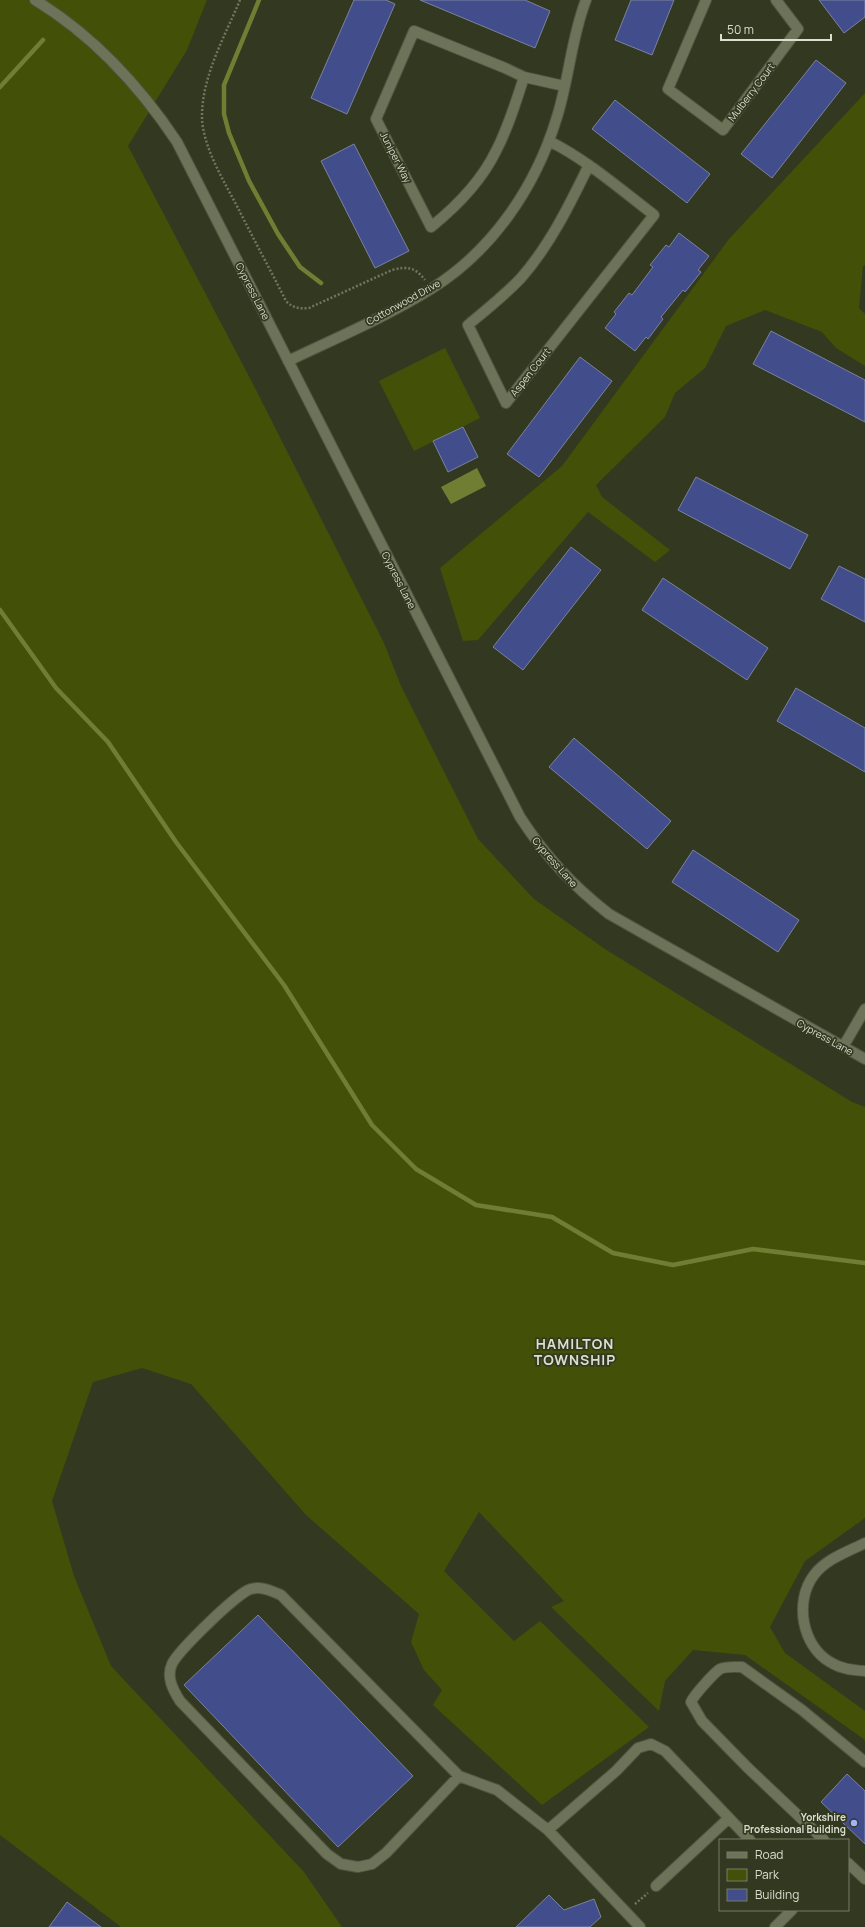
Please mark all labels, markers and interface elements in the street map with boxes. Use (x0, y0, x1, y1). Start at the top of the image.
scale bar (721, 16, 831, 42)
text: 50 m (727, 21, 754, 38)
street label: Mulberry Court (724, 60, 778, 124)
street label: Juniper Way (377, 129, 415, 186)
street label: Cypress Lane (233, 260, 274, 322)
street label: Cottonwood Drive (363, 276, 443, 328)
street label: Aspen Court (507, 345, 553, 399)
street label: Cypress Lane (379, 549, 420, 611)
street label: Cypress Lane (529, 834, 581, 890)
street label: Cypress Lane (794, 1016, 856, 1058)
district label: HAMILTON TOWNSHIP (534, 1334, 616, 1369)
place label: Yorkshire Professional Building (744, 1810, 846, 1836)
marker: Yorkshire Professional Building (849, 1818, 859, 1828)
legend (719, 1839, 849, 1911)
text: Road (755, 1846, 783, 1863)
text: Park (755, 1866, 780, 1883)
text: Building (755, 1886, 799, 1903)

